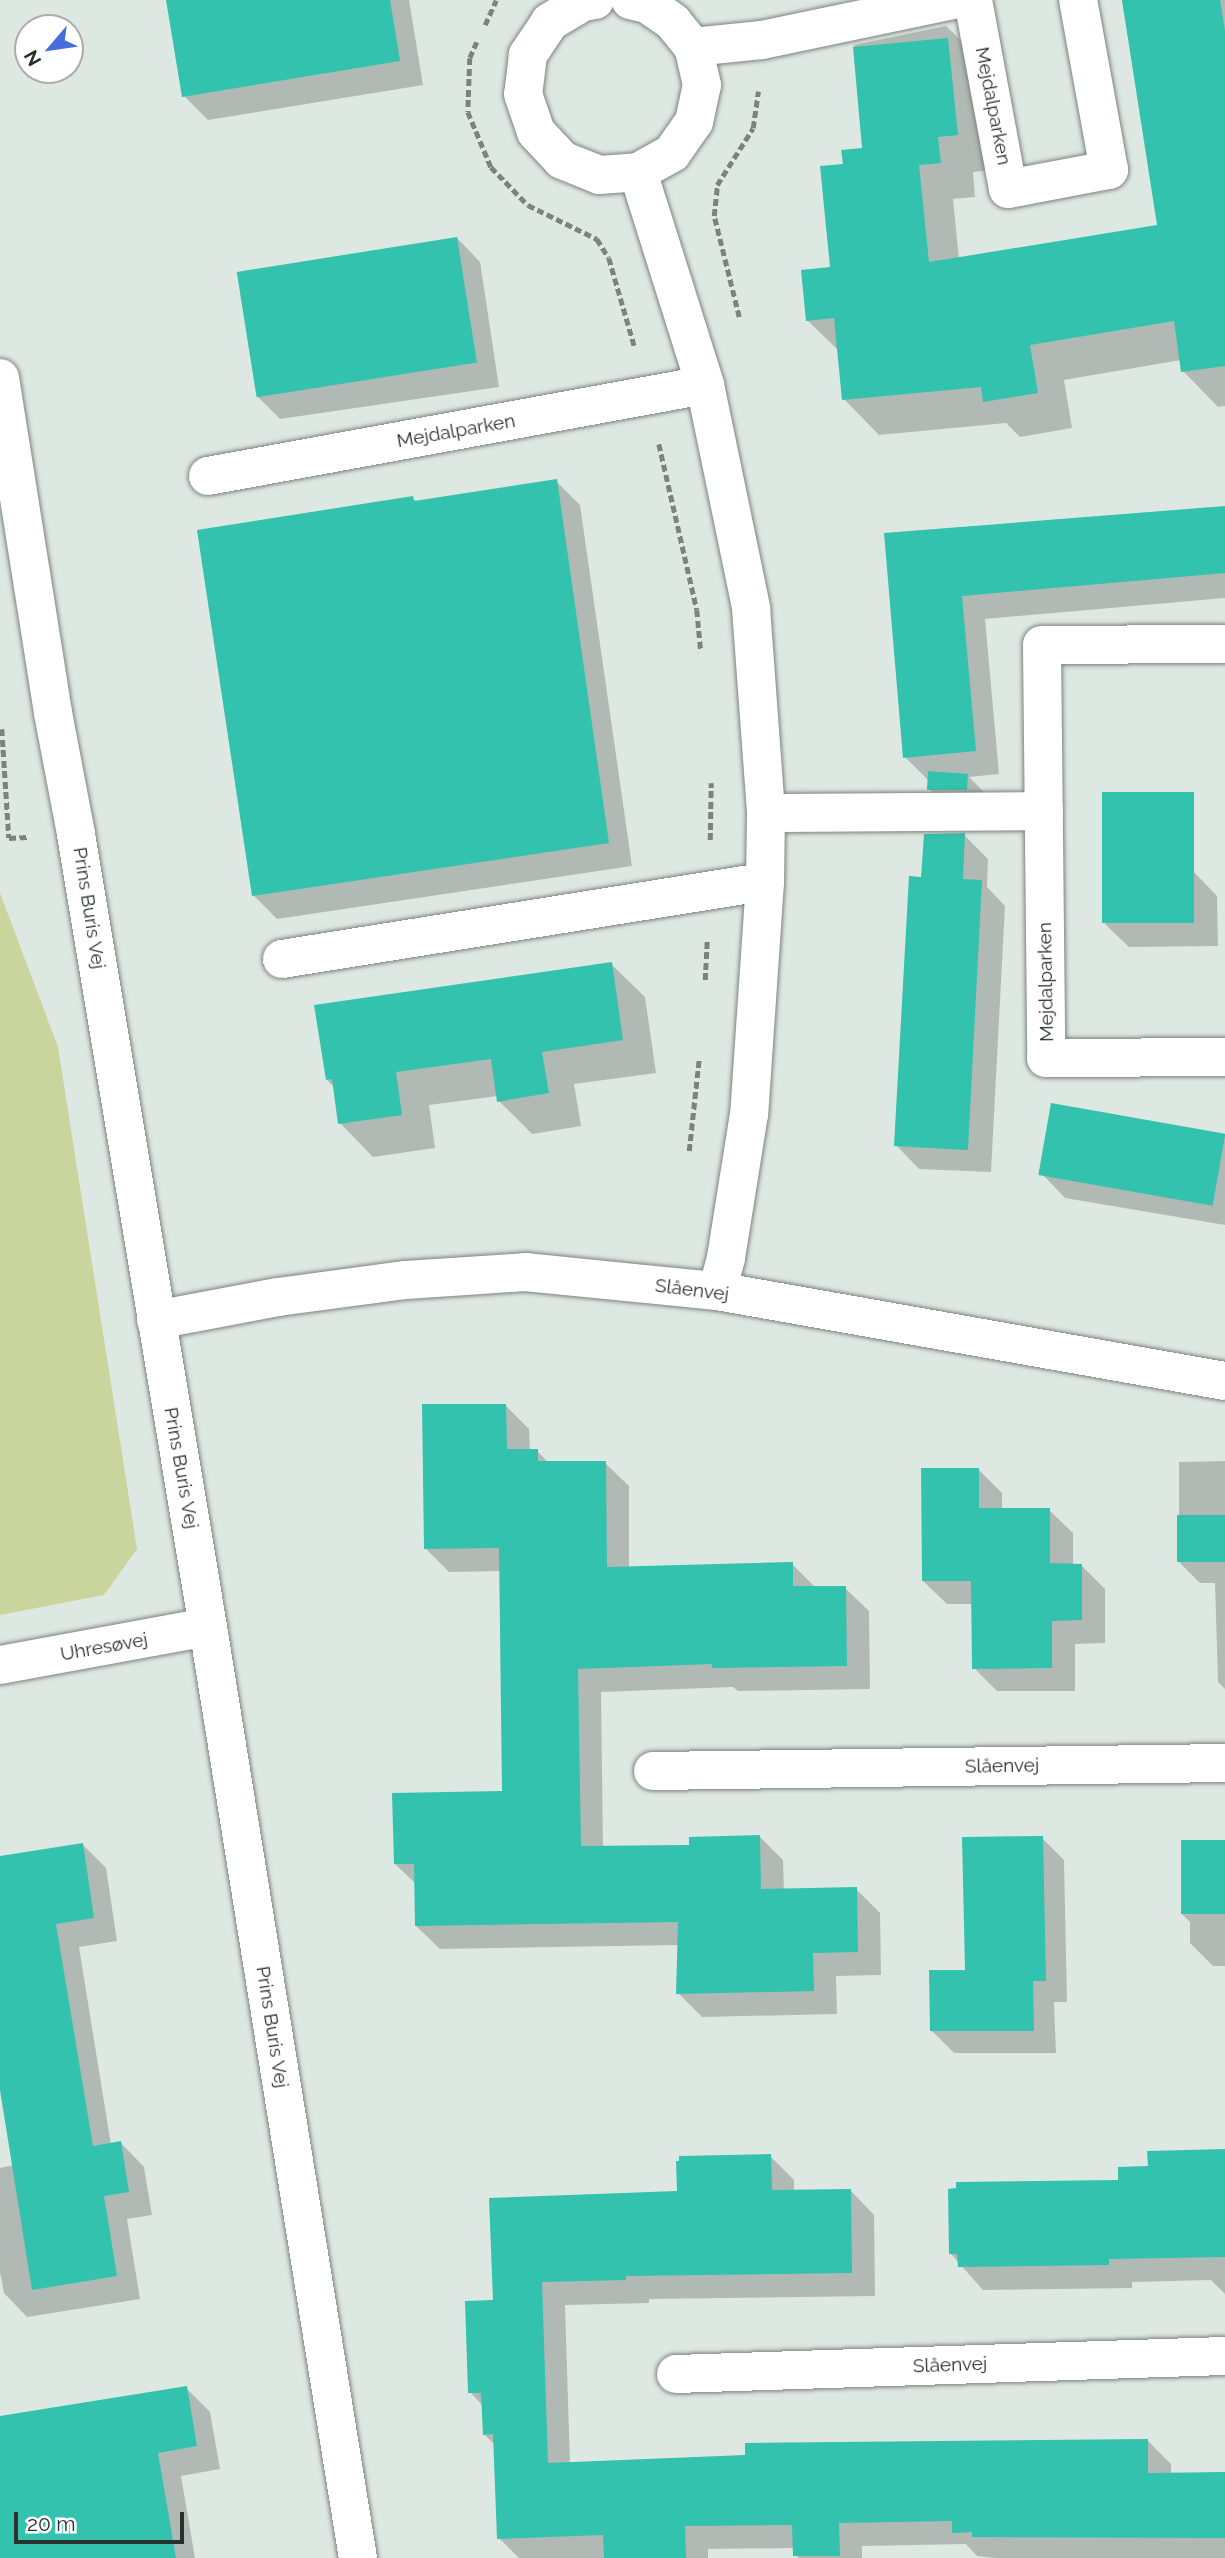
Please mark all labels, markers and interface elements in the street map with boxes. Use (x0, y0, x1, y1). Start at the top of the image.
north arrow (14, 14, 84, 84)
street label: Mejdalparken (970, 45, 1016, 167)
text: N (19, 47, 46, 70)
street label: Mejdalparken (395, 409, 517, 453)
street label: Prins Buris Vej (68, 845, 110, 971)
street label: Mejdalparken (1034, 922, 1058, 1042)
street label: Slåenvej (654, 1274, 730, 1306)
street label: Prins Buris Vej (159, 1405, 203, 1531)
street label: Uhresøvej (59, 1628, 149, 1666)
street label: Slåenvej (965, 1754, 1039, 1778)
street label: Prins Buris Vej (251, 1964, 293, 2090)
street label: Slåenvej (912, 2352, 988, 2378)
scale bar (18, 2498, 187, 2542)
text: 20 m (27, 2511, 75, 2536)

